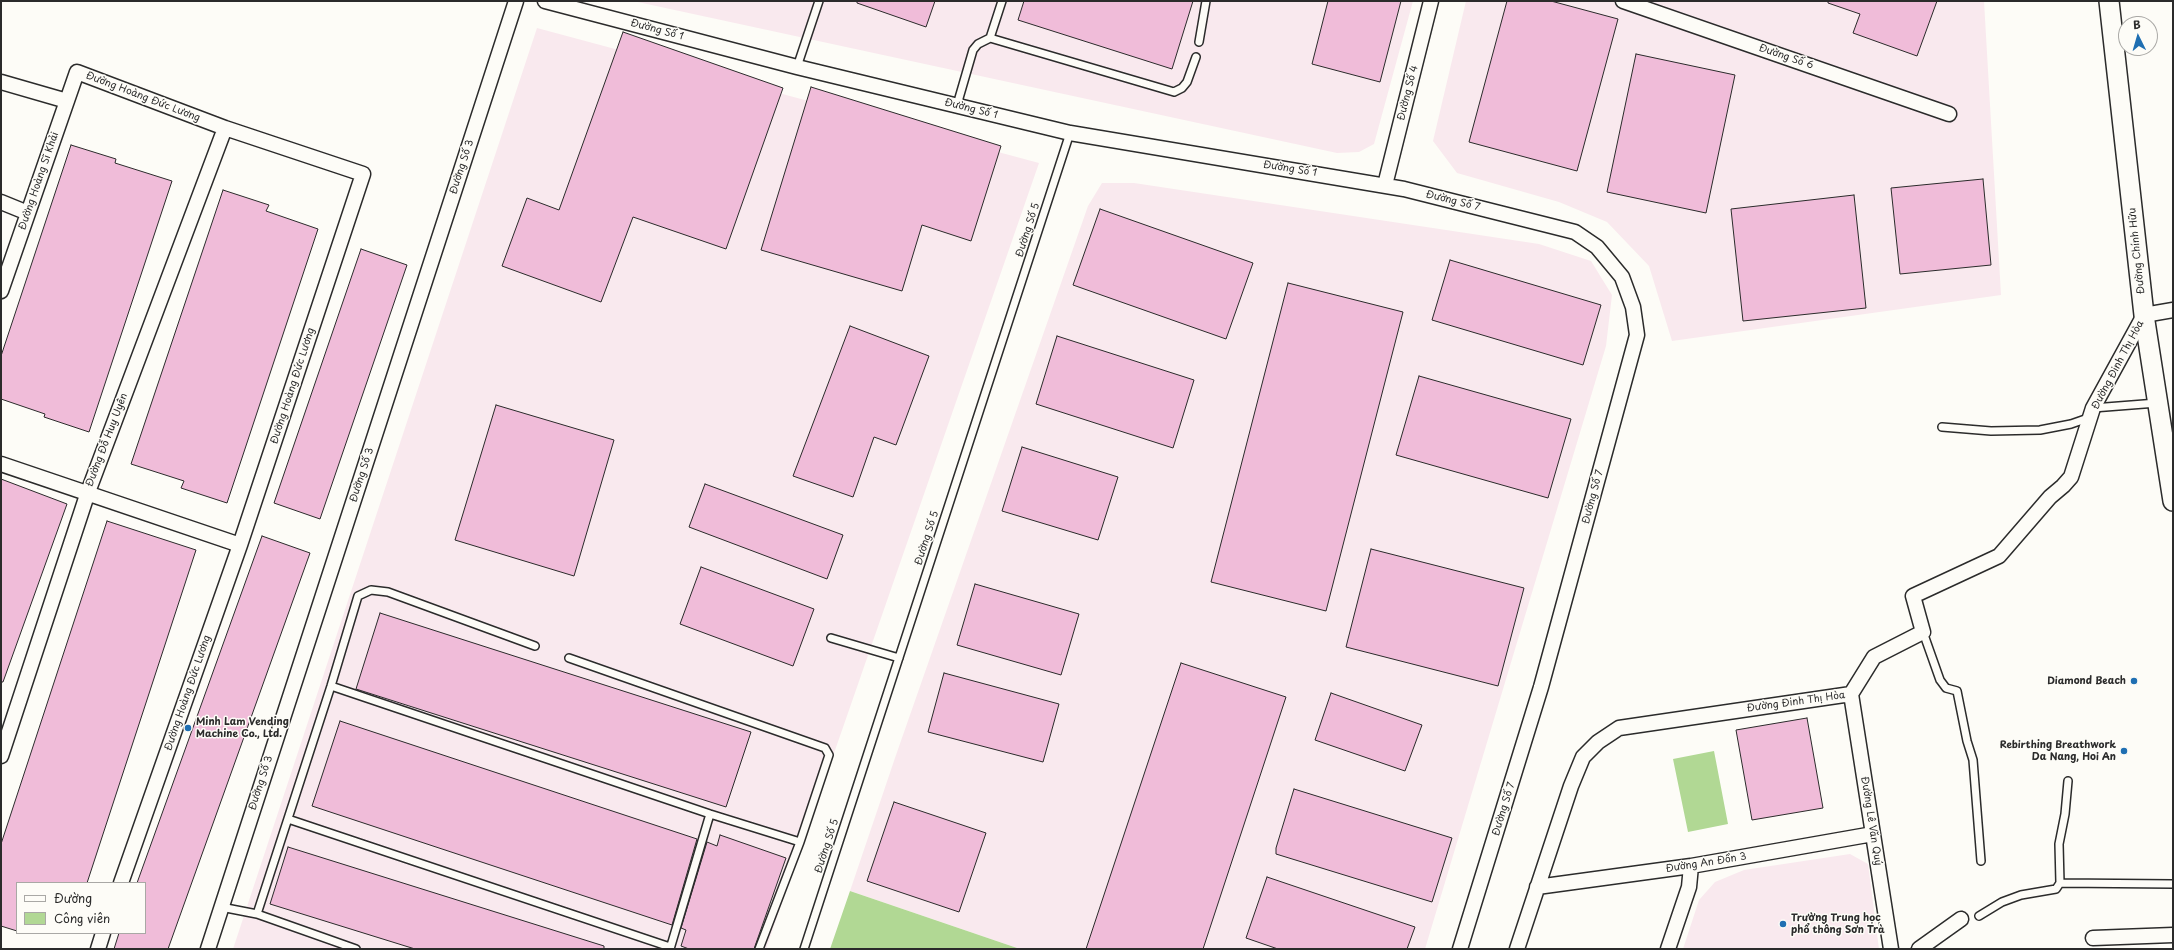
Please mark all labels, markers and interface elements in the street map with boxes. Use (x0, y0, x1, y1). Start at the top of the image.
north arrow (2118, 16, 2158, 56)
text: B (2132, 16, 2141, 33)
street label: Đường Số 1 (629, 17, 685, 43)
street label: Đường Số 6 (1757, 42, 1815, 72)
street label: Đường Số 4 (1395, 64, 1421, 122)
street label: Đường Hoàng Đức Lương (84, 70, 202, 124)
street label: Đường Số 1 (943, 97, 999, 121)
street label: Đường Hoàng Sĩ Khải (17, 130, 61, 232)
street label: Đường Số 3 (448, 138, 476, 196)
street label: Đường Số 1 (1262, 159, 1318, 179)
street label: Đường Số 7 (1425, 188, 1481, 214)
street label: Đường Số 5 (1014, 201, 1042, 259)
street label: Đường Chính Hữu (2126, 207, 2148, 295)
street label: Đường Đinh Thị Hòa (2089, 318, 2147, 412)
street label: Đường Hoàng Đức Lương (269, 326, 317, 446)
street label: Đường Đỗ Huy Uyên (84, 392, 130, 488)
street label: Đường Số 3 (348, 446, 376, 504)
street label: Đường Số 7 (1580, 469, 1606, 525)
street label: Đường Số 5 (913, 509, 941, 567)
street label: Đường Hoàng Đức Lương (163, 634, 213, 752)
place label: Diamond Beach (2047, 675, 2126, 687)
marker: Diamond Beach (2129, 676, 2139, 686)
street label: Đường Đinh Thị Hòa (1746, 689, 1846, 715)
place label: Minh Lam Vending Machine Co., Ltd. (196, 716, 289, 740)
marker: Minh Lam Vending Machine Co., Ltd. (183, 723, 193, 733)
place label: Rebirthing Breathwork Da Nang, Hoi An (2000, 739, 2116, 762)
marker: Rebirthing Breathwork Da Nang, Hoi An (2119, 746, 2129, 756)
street label: Đường Số 3 (247, 754, 275, 812)
street label: Đường Lê Văn Quý (1858, 776, 1884, 866)
street label: Đường Số 7 (1490, 781, 1518, 837)
street label: Đường Số 5 (813, 817, 841, 875)
street label: Đường An Đồn 3 (1665, 851, 1747, 875)
legend (16, 882, 146, 934)
text: Đường (54, 889, 92, 907)
text: Công viên (54, 909, 110, 927)
place label: Trường Trung học phổ thông Sơn Trà (1791, 912, 1885, 936)
marker: Trường Trung học phổ thông Sơn Trà (1778, 919, 1788, 929)

